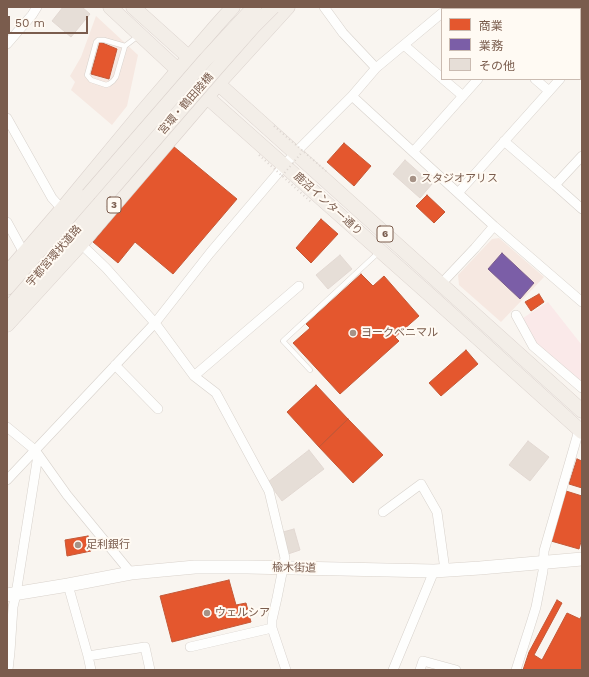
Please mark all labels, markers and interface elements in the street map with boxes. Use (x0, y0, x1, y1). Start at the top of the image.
scale bar (10, 8, 90, 34)
legend (441, 8, 581, 80)
text: 50 m (15, 16, 45, 30)
text: 商業 (479, 19, 503, 33)
text: 業務 (479, 39, 503, 53)
text: その他 (479, 59, 515, 73)
street label: 宮環・鶴田陸橋 (156, 71, 216, 137)
street label: 鹿沼インター通り (291, 170, 365, 238)
place label: スタジオアリス (421, 172, 498, 186)
marker: スタジオアリス (408, 174, 418, 184)
road number: 3 (107, 197, 121, 213)
street label: 宇都宮環状道路 (24, 223, 84, 289)
road number: 6 (377, 226, 393, 242)
place label: ヨークベニマル (361, 326, 438, 340)
marker: ヨークベニマル (348, 328, 358, 338)
place label: 足利銀行 (86, 538, 130, 552)
marker: 足利銀行 (73, 540, 83, 550)
street label: 楡木街道 (272, 561, 316, 575)
place label: ウェルシア (215, 606, 270, 620)
marker: ウェルシア (202, 608, 212, 618)

